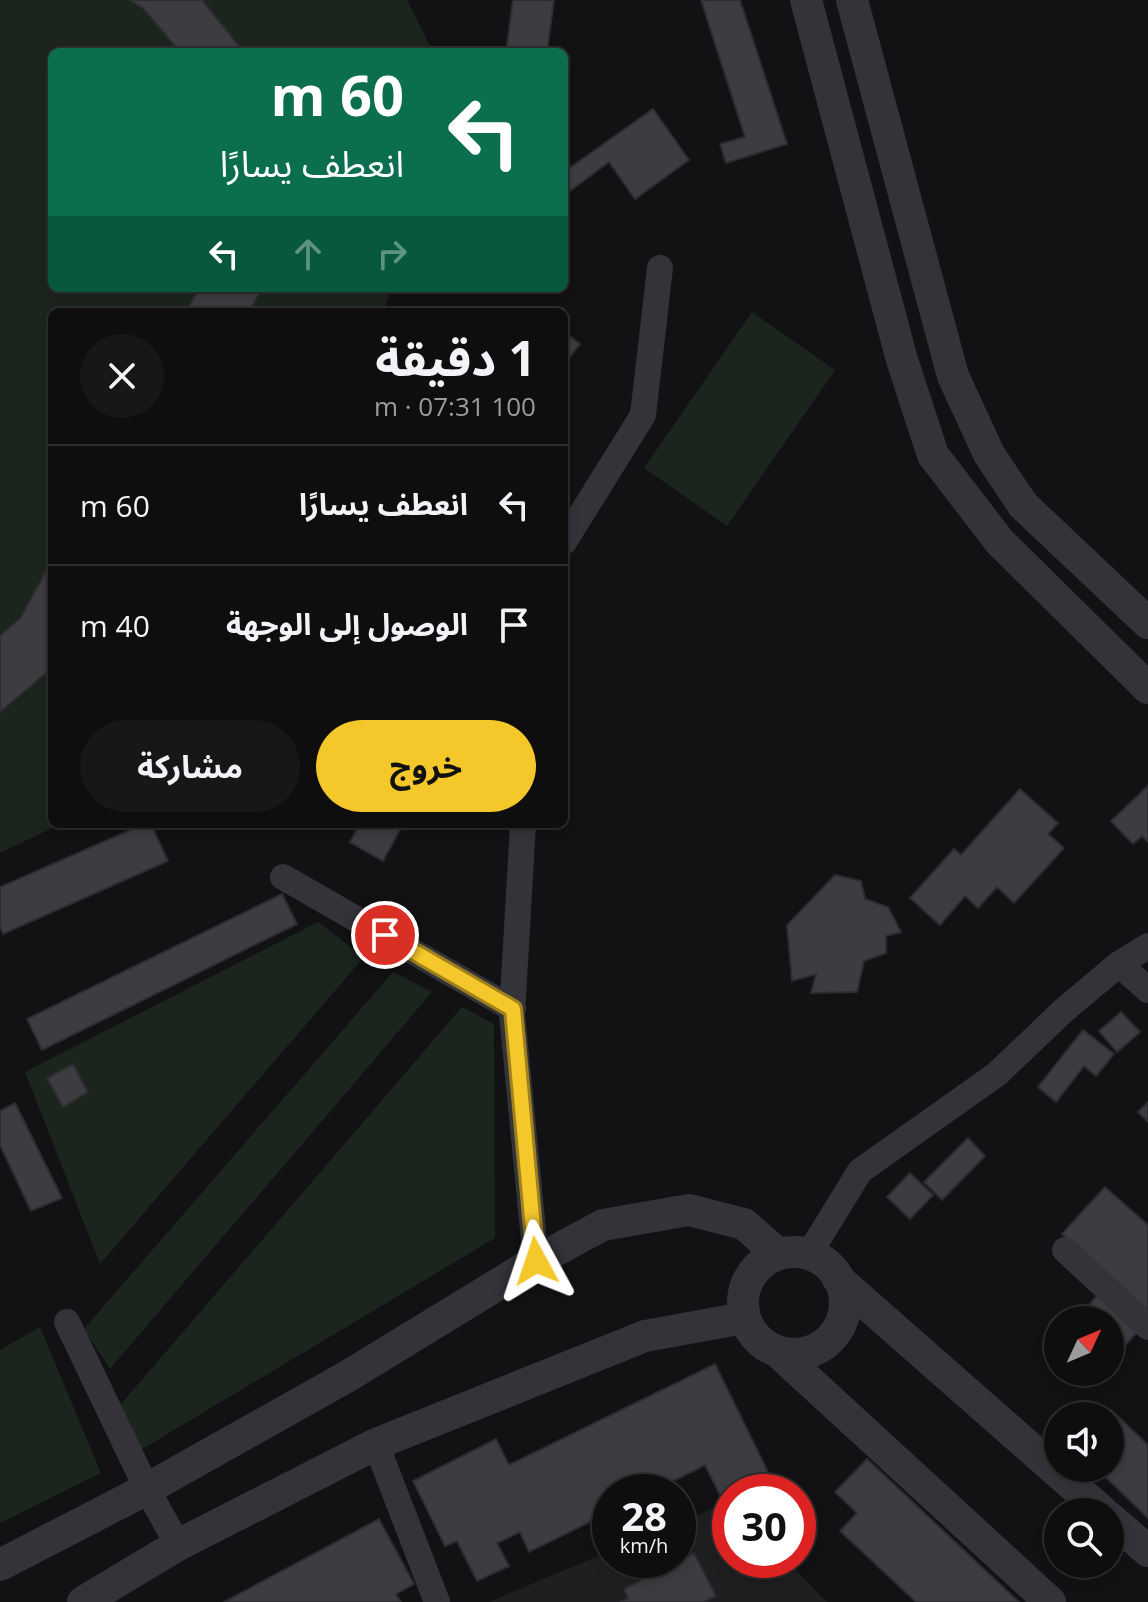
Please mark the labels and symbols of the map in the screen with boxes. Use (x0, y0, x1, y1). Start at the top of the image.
pin (351, 901, 419, 969)
position arrow (494, 1219, 578, 1303)
north arrow (1044, 1306, 1124, 1386)
speed limit sign: 30 (712, 1474, 816, 1578)

